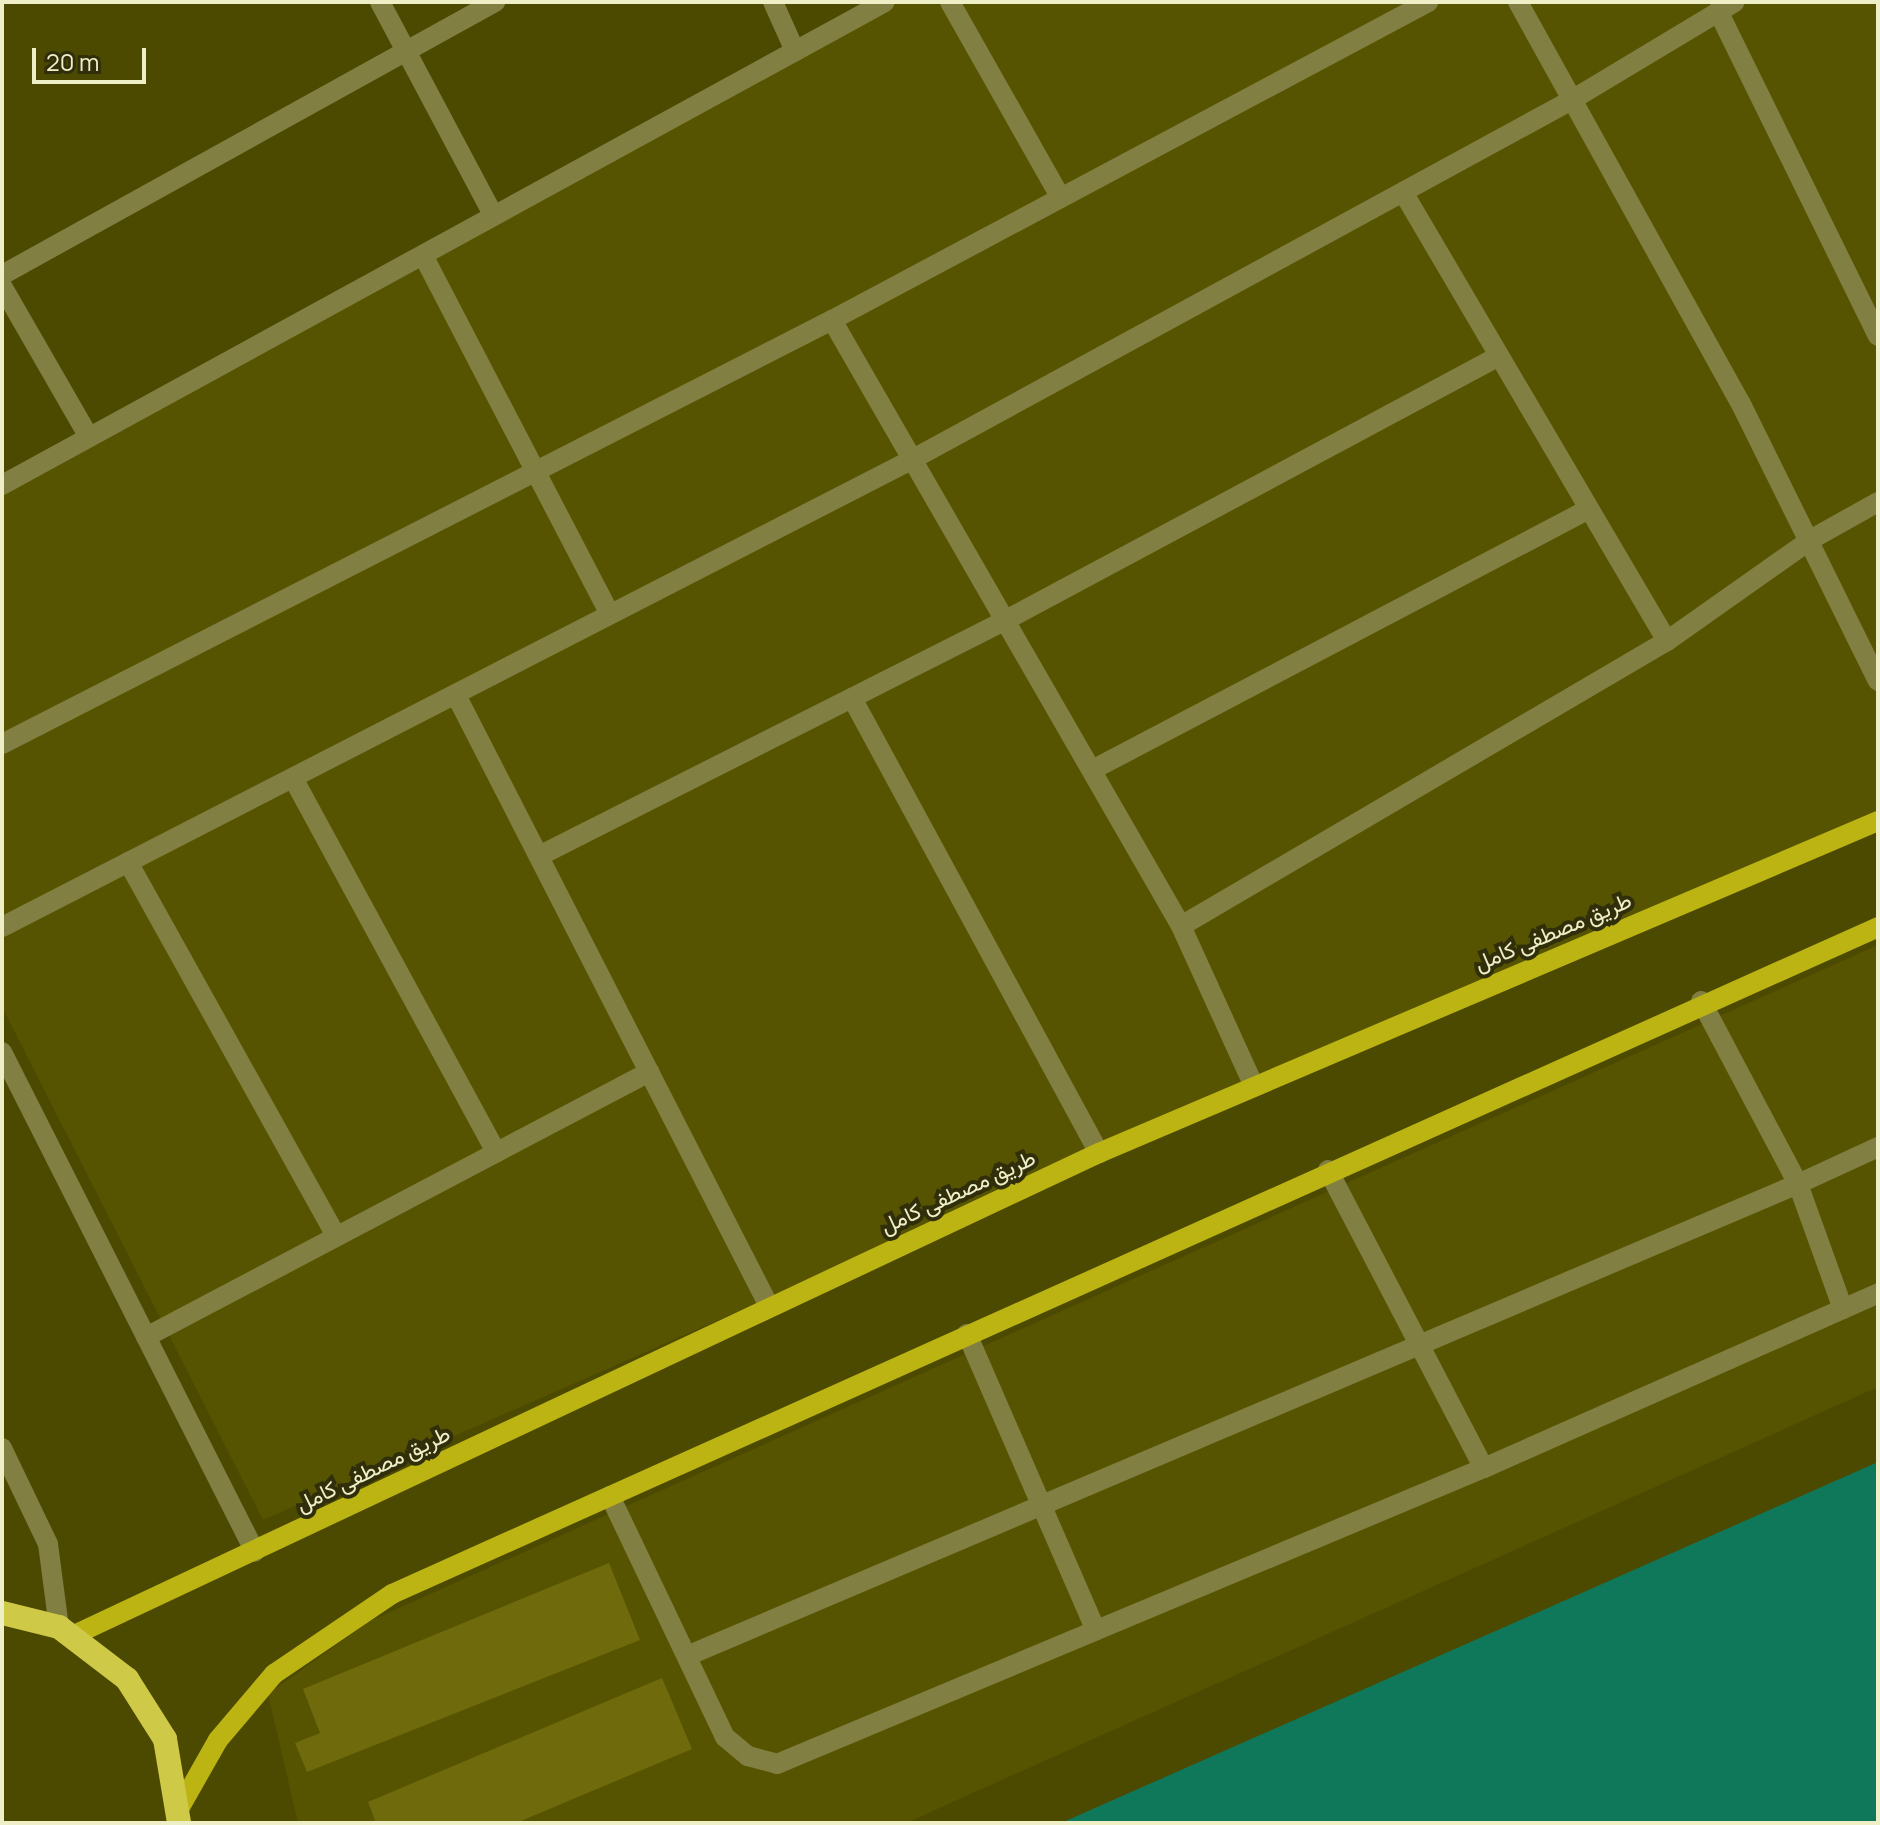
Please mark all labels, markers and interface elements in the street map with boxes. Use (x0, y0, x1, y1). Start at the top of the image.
scale bar (36, 32, 150, 82)
text: 20 m (46, 45, 99, 78)
street label: طريق مصطفى كامل (1470, 887, 1636, 977)
street label: طريق مصطفى كامل (876, 1145, 1040, 1239)
street label: طريق مصطفى كامل (292, 1420, 454, 1518)

